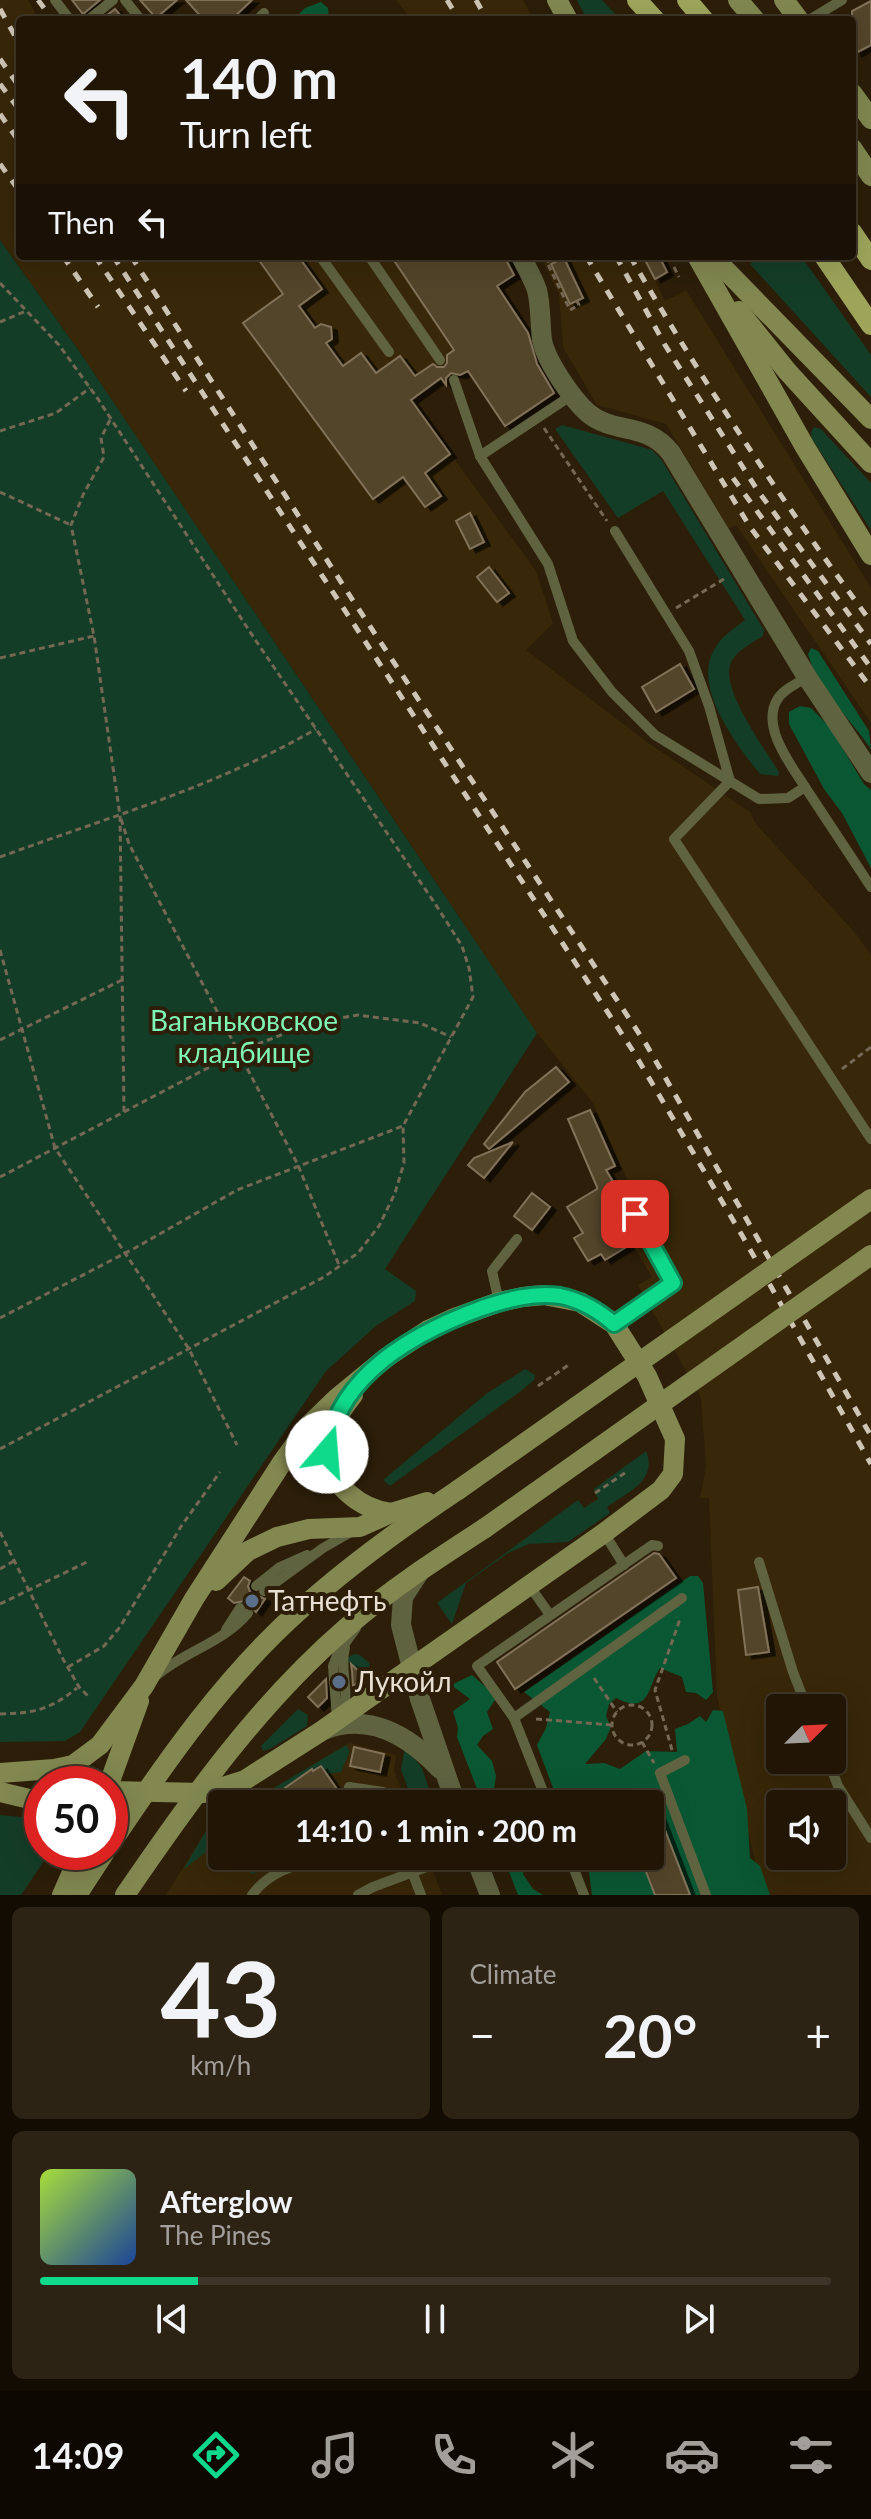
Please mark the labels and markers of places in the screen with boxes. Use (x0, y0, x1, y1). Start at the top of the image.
pin (601, 1180, 669, 1248)
place label: Татнефть (268, 1583, 386, 1617)
marker: Татнефть (243, 1592, 261, 1610)
place label: Лукойл (354, 1664, 452, 1698)
marker: Лукойл (330, 1673, 348, 1691)

